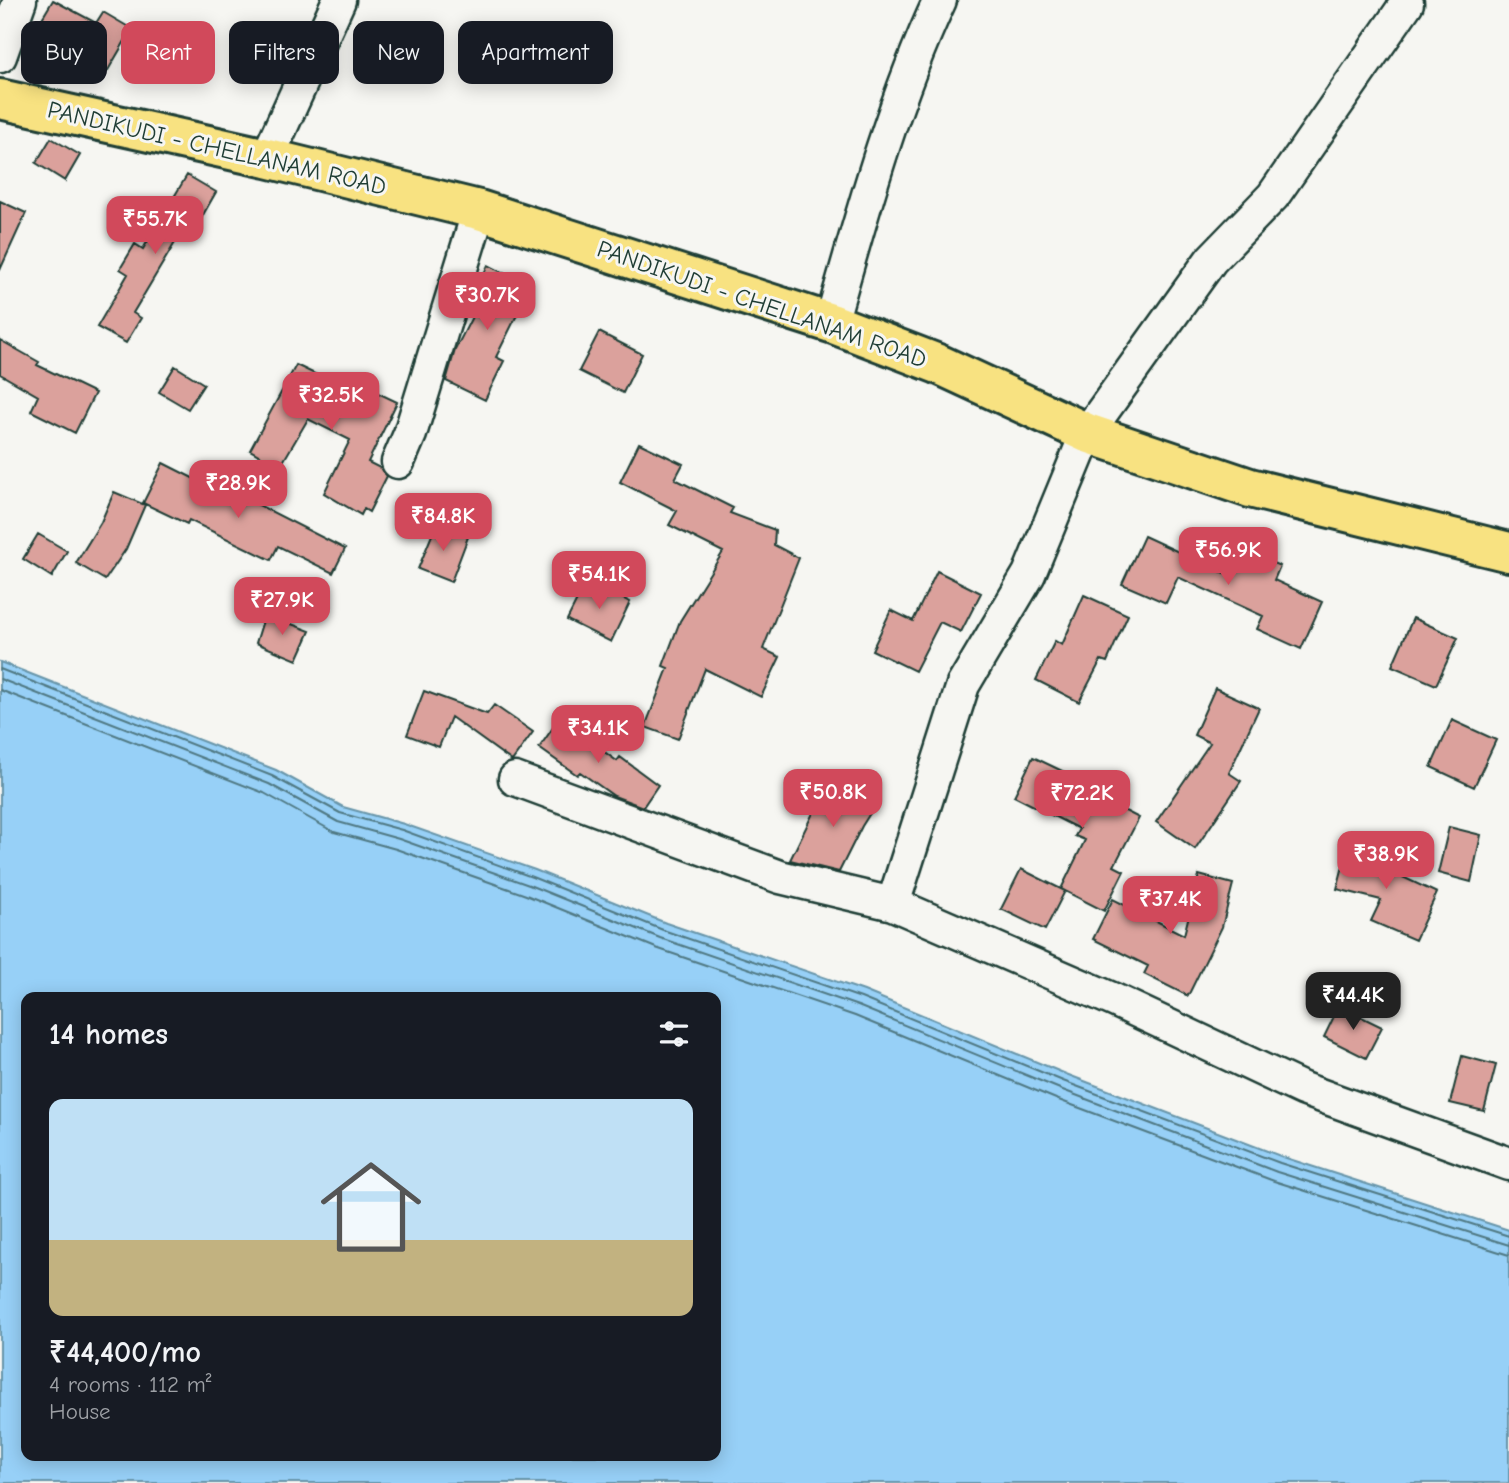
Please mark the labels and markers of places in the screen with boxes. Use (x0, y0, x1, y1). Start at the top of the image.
pin: ₹55.7K (98, 196, 212, 256)
pin: ₹30.7K (430, 272, 544, 332)
pin: ₹32.5K (274, 372, 388, 432)
pin: ₹28.9K (181, 461, 295, 520)
pin: ₹84.8K (386, 494, 500, 553)
pin: ₹56.9K (1171, 528, 1285, 587)
pin: ₹54.1K (542, 552, 656, 611)
pin: ₹27.9K (225, 578, 339, 637)
pin: ₹34.1K (541, 706, 655, 765)
pin: ₹50.8K (776, 770, 890, 829)
pin: ₹72.2K (1025, 770, 1139, 830)
pin: ₹38.9K (1329, 832, 1443, 891)
pin: ₹37.4K (1113, 876, 1227, 936)
pin: ₹44.4K (1296, 972, 1410, 1032)

